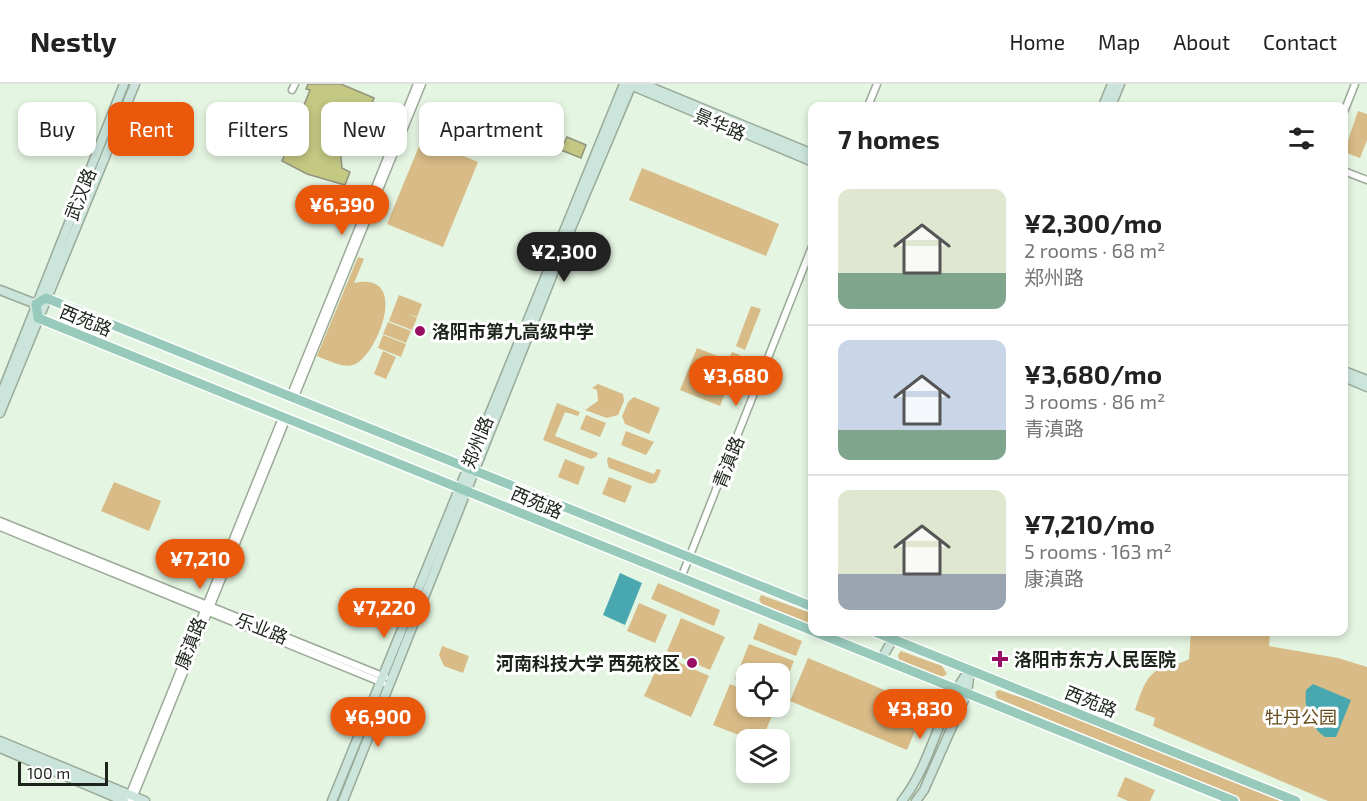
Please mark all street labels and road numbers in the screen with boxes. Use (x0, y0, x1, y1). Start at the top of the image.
street label: 景华路 (691, 103, 749, 145)
street label: 武汉路 (60, 165, 100, 223)
street label: 西苑路 (57, 300, 115, 340)
street label: 郑州路 (457, 413, 497, 471)
street label: 青滇路 (708, 433, 748, 491)
street label: 西苑路 (508, 481, 566, 523)
street label: 乐业路 (233, 608, 291, 648)
street label: 康滇路 (170, 614, 210, 672)
street label: 西苑路 (1062, 681, 1120, 721)

